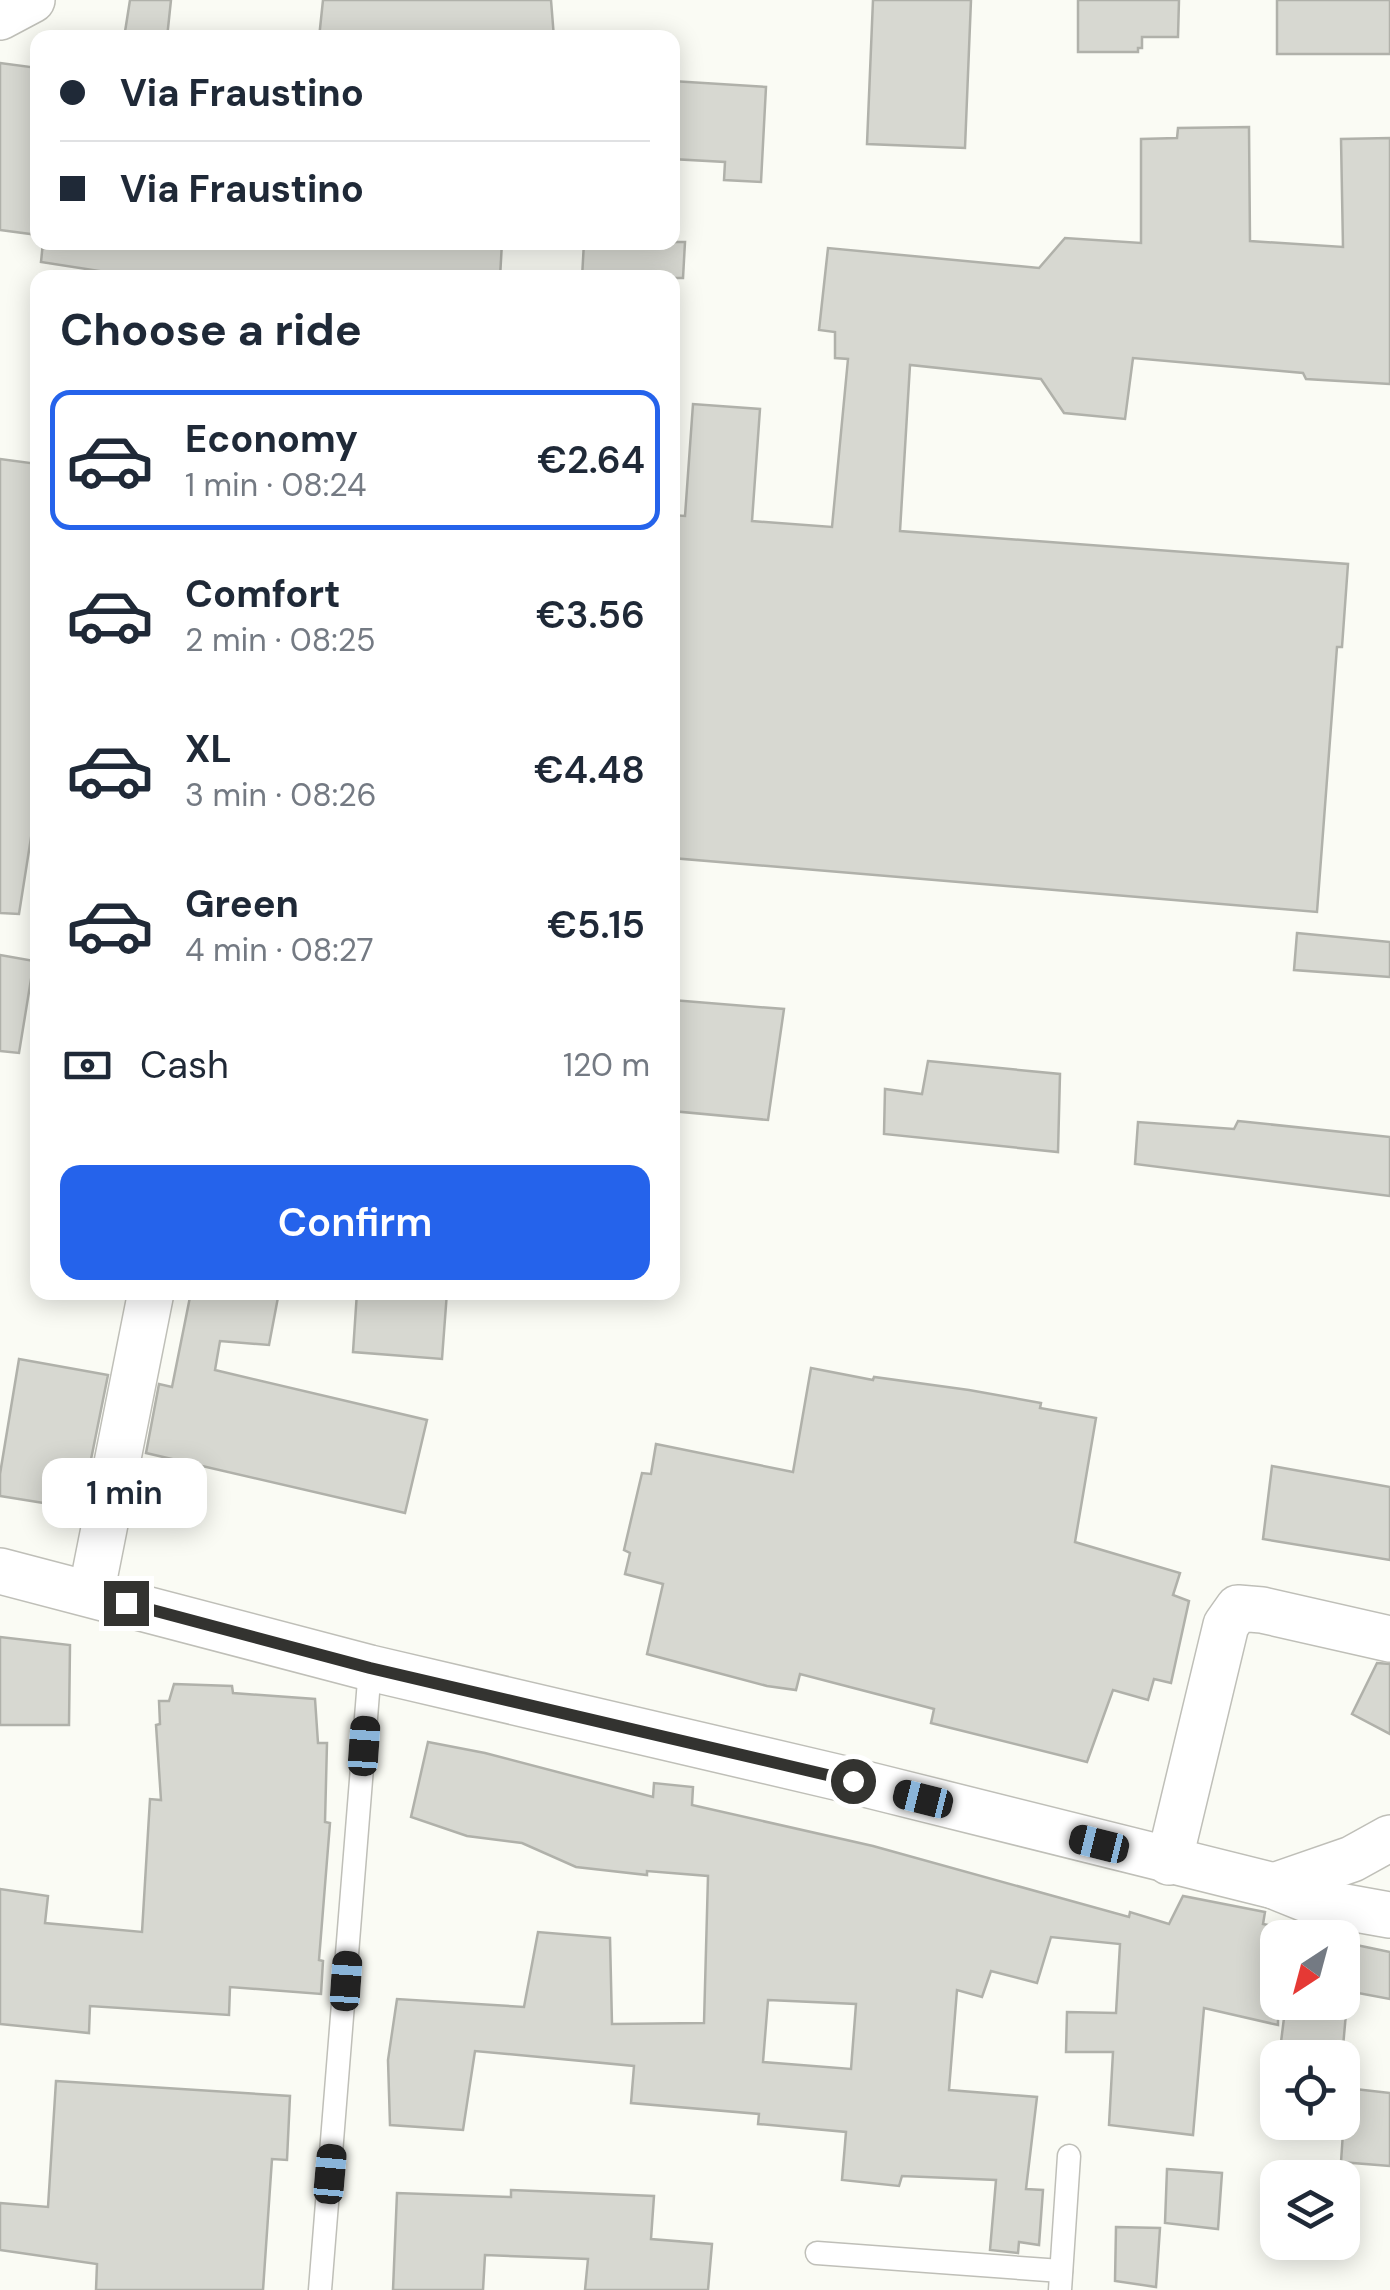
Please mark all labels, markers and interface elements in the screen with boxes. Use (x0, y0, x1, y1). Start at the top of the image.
text: Via Fraustino (120, 68, 364, 118)
text: Via Fraustino (120, 164, 364, 214)
text: Choose a ride (60, 300, 362, 359)
text: Economy (185, 414, 358, 464)
icon: car (65, 415, 155, 505)
text: €2.64 (537, 435, 645, 485)
text: 1 min · 08:24 (185, 464, 367, 506)
text: Comfort (185, 569, 341, 619)
icon: car (65, 570, 155, 660)
text: €3.56 (536, 590, 645, 640)
text: 2 min · 08:25 (185, 619, 376, 661)
text: XL (185, 724, 232, 774)
icon: car (65, 725, 155, 815)
text: €4.48 (534, 745, 645, 795)
text: 3 min · 08:26 (185, 774, 377, 816)
text: Green (185, 879, 299, 929)
icon: car (65, 880, 155, 970)
text: €5.15 (547, 900, 645, 950)
text: 4 min · 08:27 (185, 929, 374, 971)
icon: cash (60, 1038, 115, 1093)
text: Cash (140, 1040, 229, 1090)
text: 120 m (563, 1044, 650, 1086)
button: Confirm (60, 1165, 650, 1280)
callout: 1 min (44, 1458, 208, 1528)
text: 1 min (86, 1472, 163, 1514)
route end (104, 1581, 149, 1626)
car (347, 1715, 381, 1777)
route start (831, 1759, 876, 1804)
car (890, 1777, 956, 1821)
car (1066, 1822, 1132, 1866)
north arrow (1260, 1920, 1360, 2020)
map controls (1260, 1920, 1360, 2260)
car (329, 1950, 363, 2012)
button: locate (1260, 2040, 1360, 2140)
car (312, 2143, 348, 2205)
button: layers (1260, 2160, 1360, 2260)

